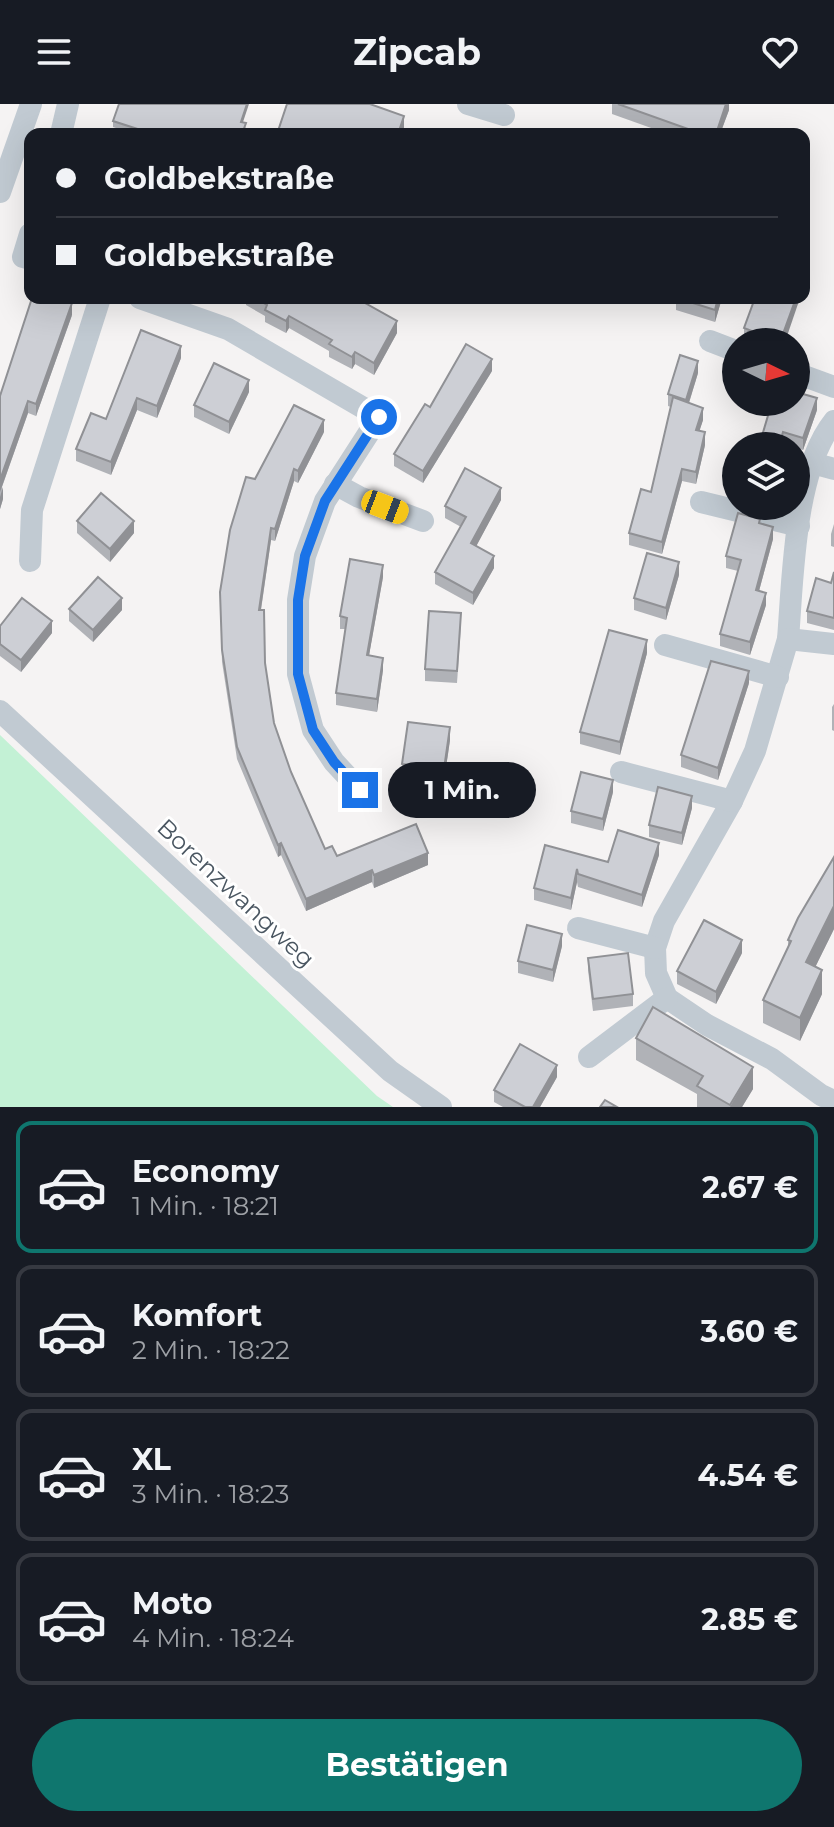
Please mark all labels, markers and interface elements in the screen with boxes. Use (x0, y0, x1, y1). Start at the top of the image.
icon: menu (32, 30, 76, 74)
text: Zipcab (353, 30, 481, 74)
icon: heart (758, 30, 802, 74)
text: Goldbekstraße (104, 160, 334, 197)
text: Goldbekstraße (104, 237, 334, 274)
north arrow (722, 328, 810, 416)
map controls (722, 328, 810, 520)
route start (361, 399, 397, 435)
button: layers (722, 432, 810, 520)
car (358, 487, 412, 527)
callout: 1 Min. (388, 762, 536, 818)
route end (342, 772, 378, 808)
text: 1 Min. (425, 774, 499, 806)
street label: Borenzwangweg (151, 813, 321, 973)
icon: car (36, 1151, 108, 1223)
text: Economy (132, 1153, 279, 1190)
text: 2.67 € (702, 1169, 798, 1206)
text: 1 Min. · 18:21 (132, 1190, 279, 1222)
icon: car (36, 1295, 108, 1367)
text: Komfort (132, 1297, 262, 1334)
text: 3.60 € (700, 1313, 798, 1350)
text: 2 Min. · 18:22 (132, 1334, 290, 1366)
icon: car (36, 1439, 108, 1511)
text: XL (132, 1441, 171, 1478)
text: 4.54 € (698, 1457, 798, 1494)
text: 3 Min. · 18:23 (132, 1478, 289, 1510)
icon: car (36, 1583, 108, 1655)
text: Moto (132, 1585, 213, 1622)
text: 2.85 € (701, 1601, 798, 1638)
text: 4 Min. · 18:24 (132, 1622, 294, 1654)
button: Bestätigen (32, 1719, 802, 1811)

